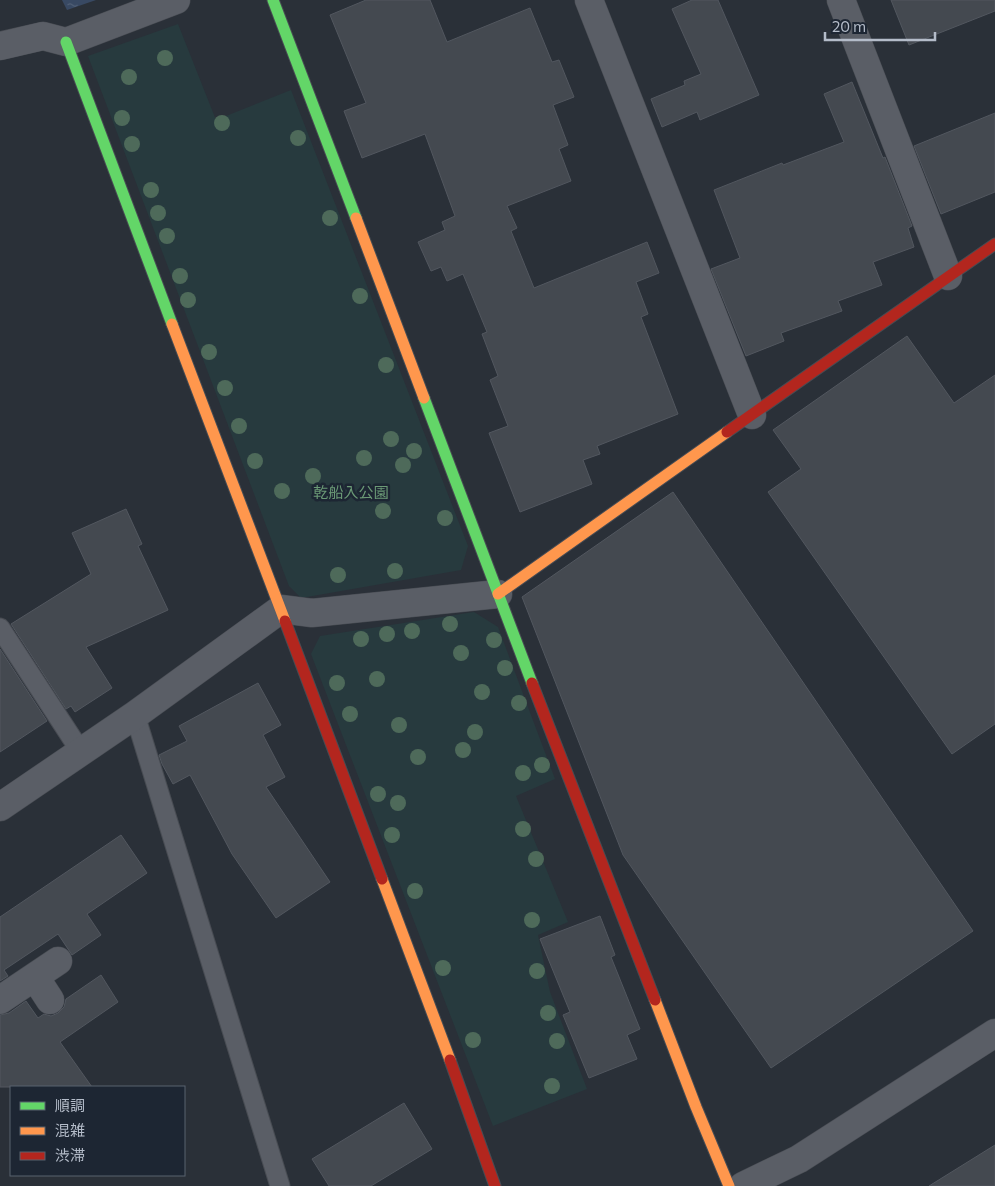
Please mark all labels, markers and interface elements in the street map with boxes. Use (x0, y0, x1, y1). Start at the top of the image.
scale bar (825, 10, 935, 42)
text: 20 m (832, 17, 866, 35)
park label: 乾船入公園 (313, 483, 389, 501)
legend (10, 1086, 185, 1176)
text: 順調 (55, 1096, 85, 1114)
text: 混雑 (55, 1121, 85, 1139)
text: 渋滞 (55, 1146, 85, 1164)

